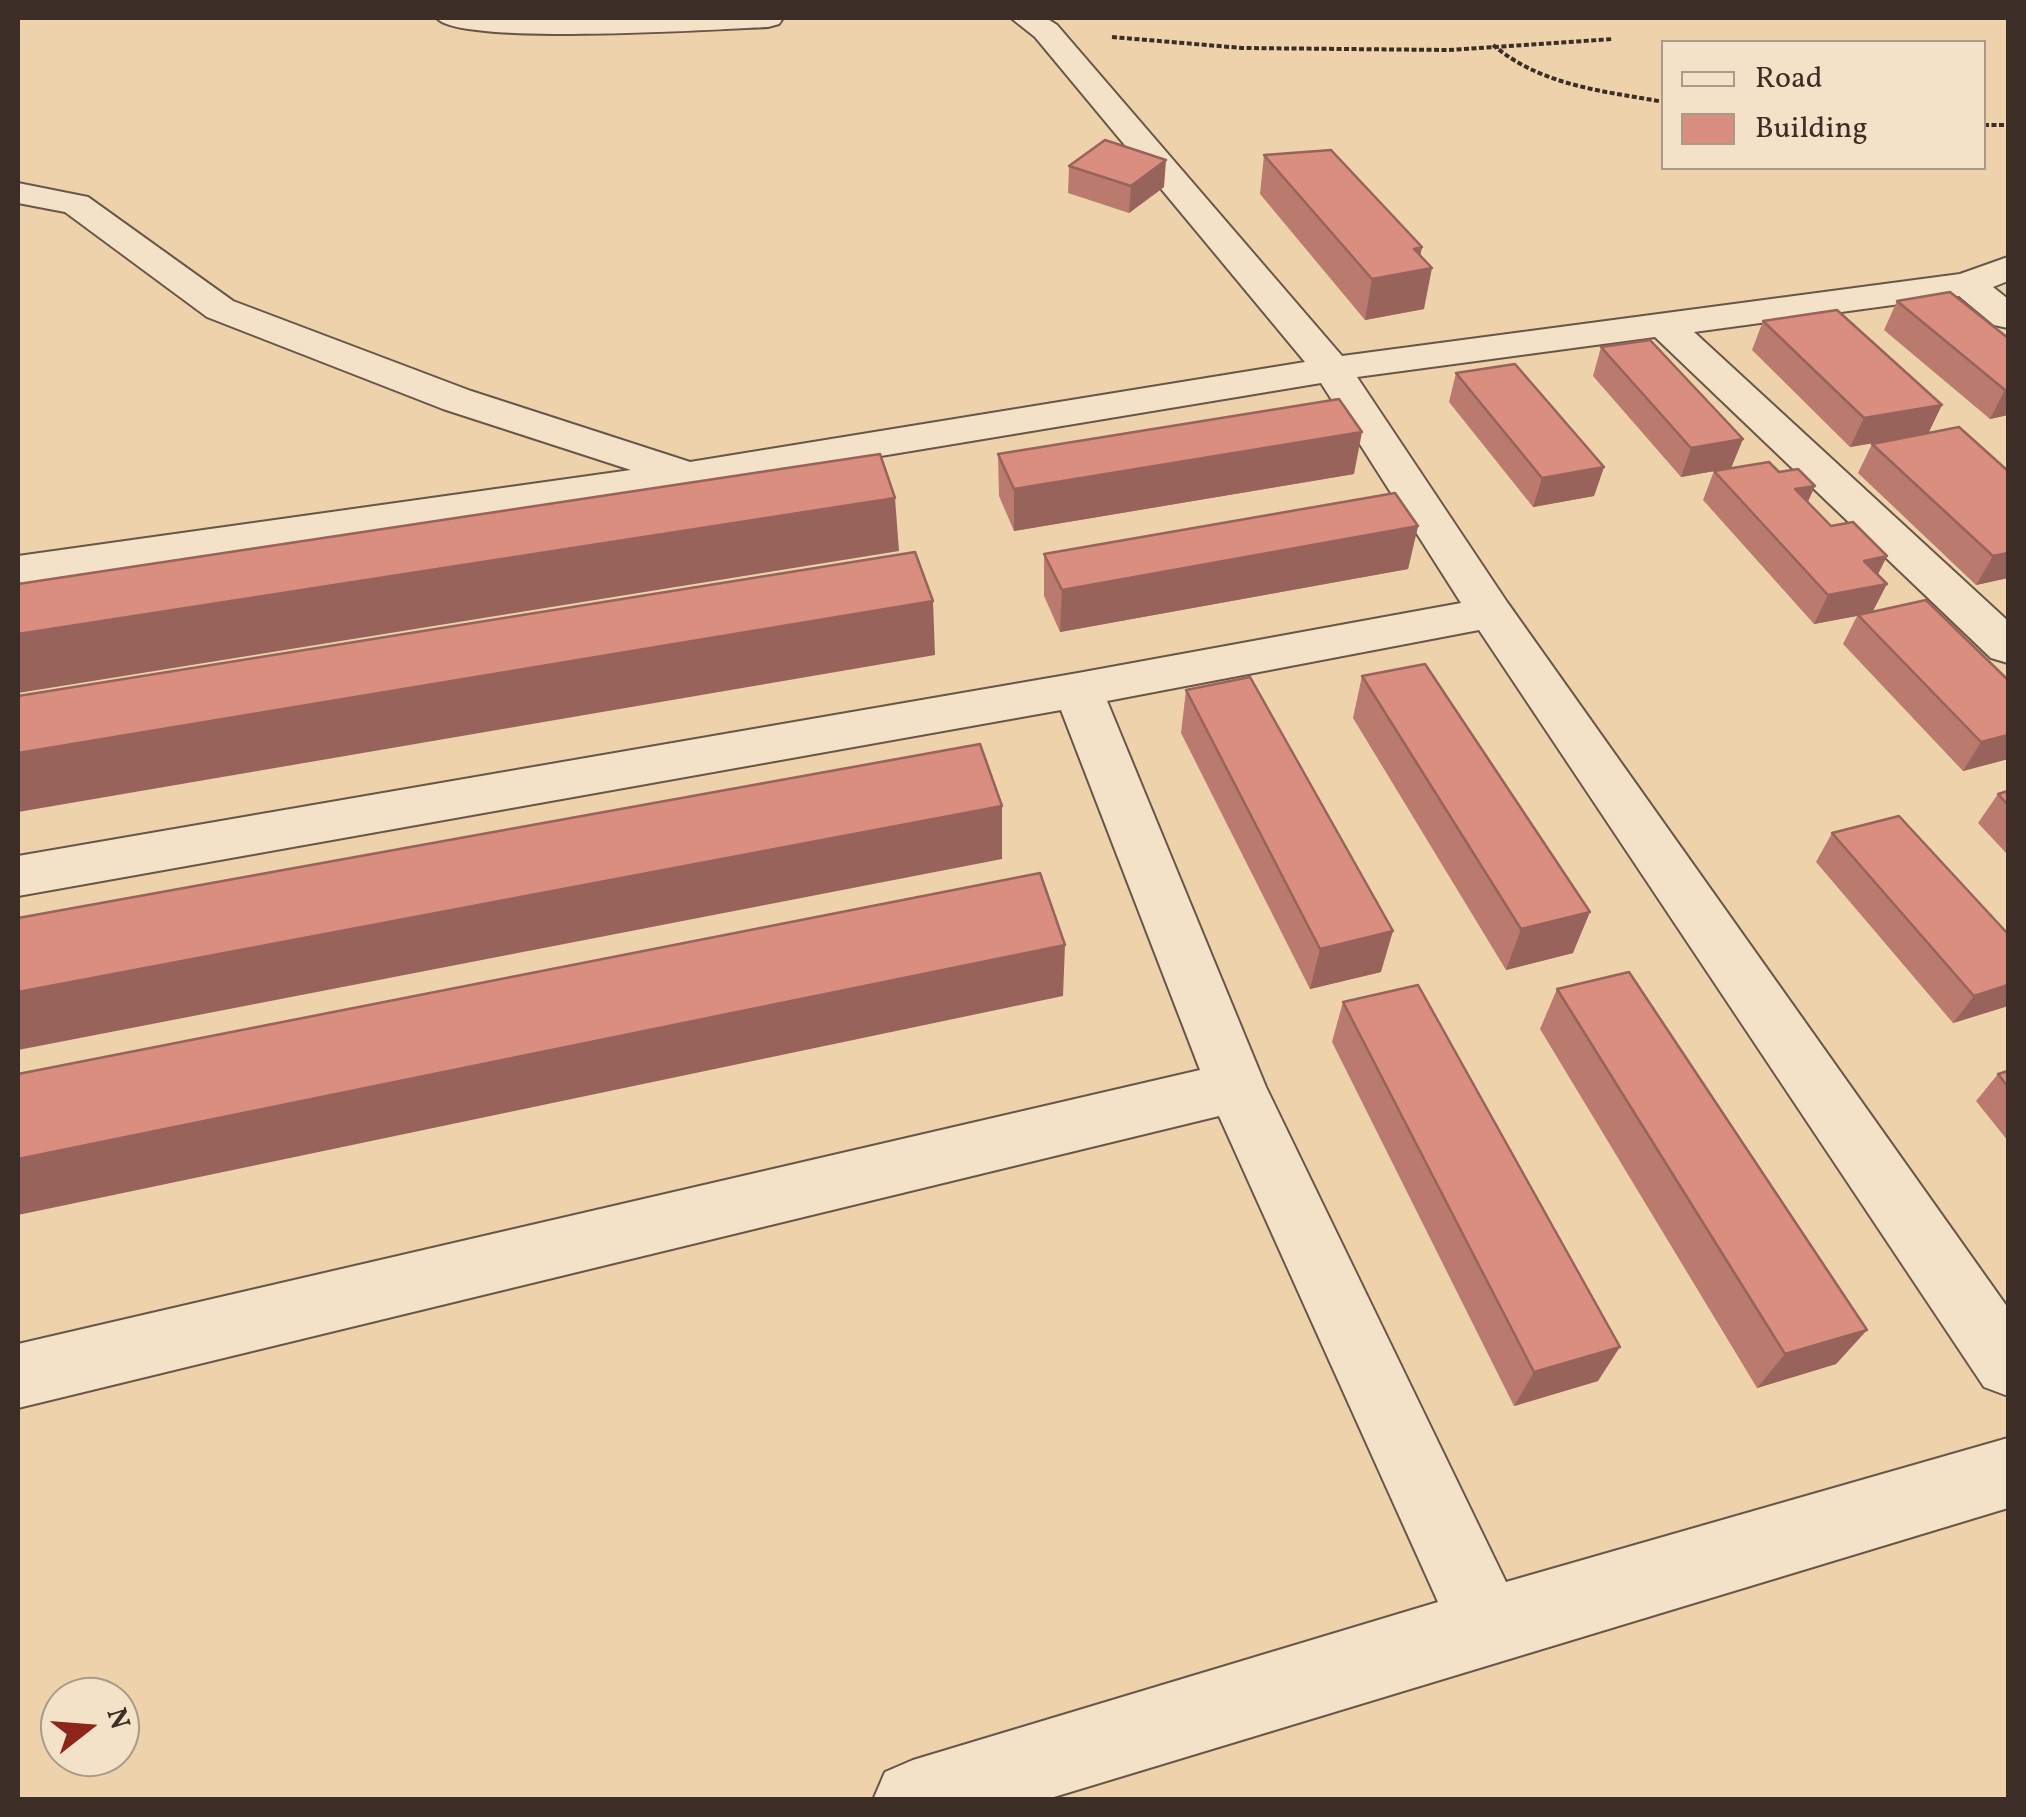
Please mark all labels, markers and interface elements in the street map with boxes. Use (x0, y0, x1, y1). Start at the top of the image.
legend (1661, 40, 1986, 170)
text: Road (1755, 58, 1823, 100)
text: Building (1755, 108, 1868, 150)
north arrow (40, 1677, 140, 1777)
text: N (96, 1703, 139, 1734)

